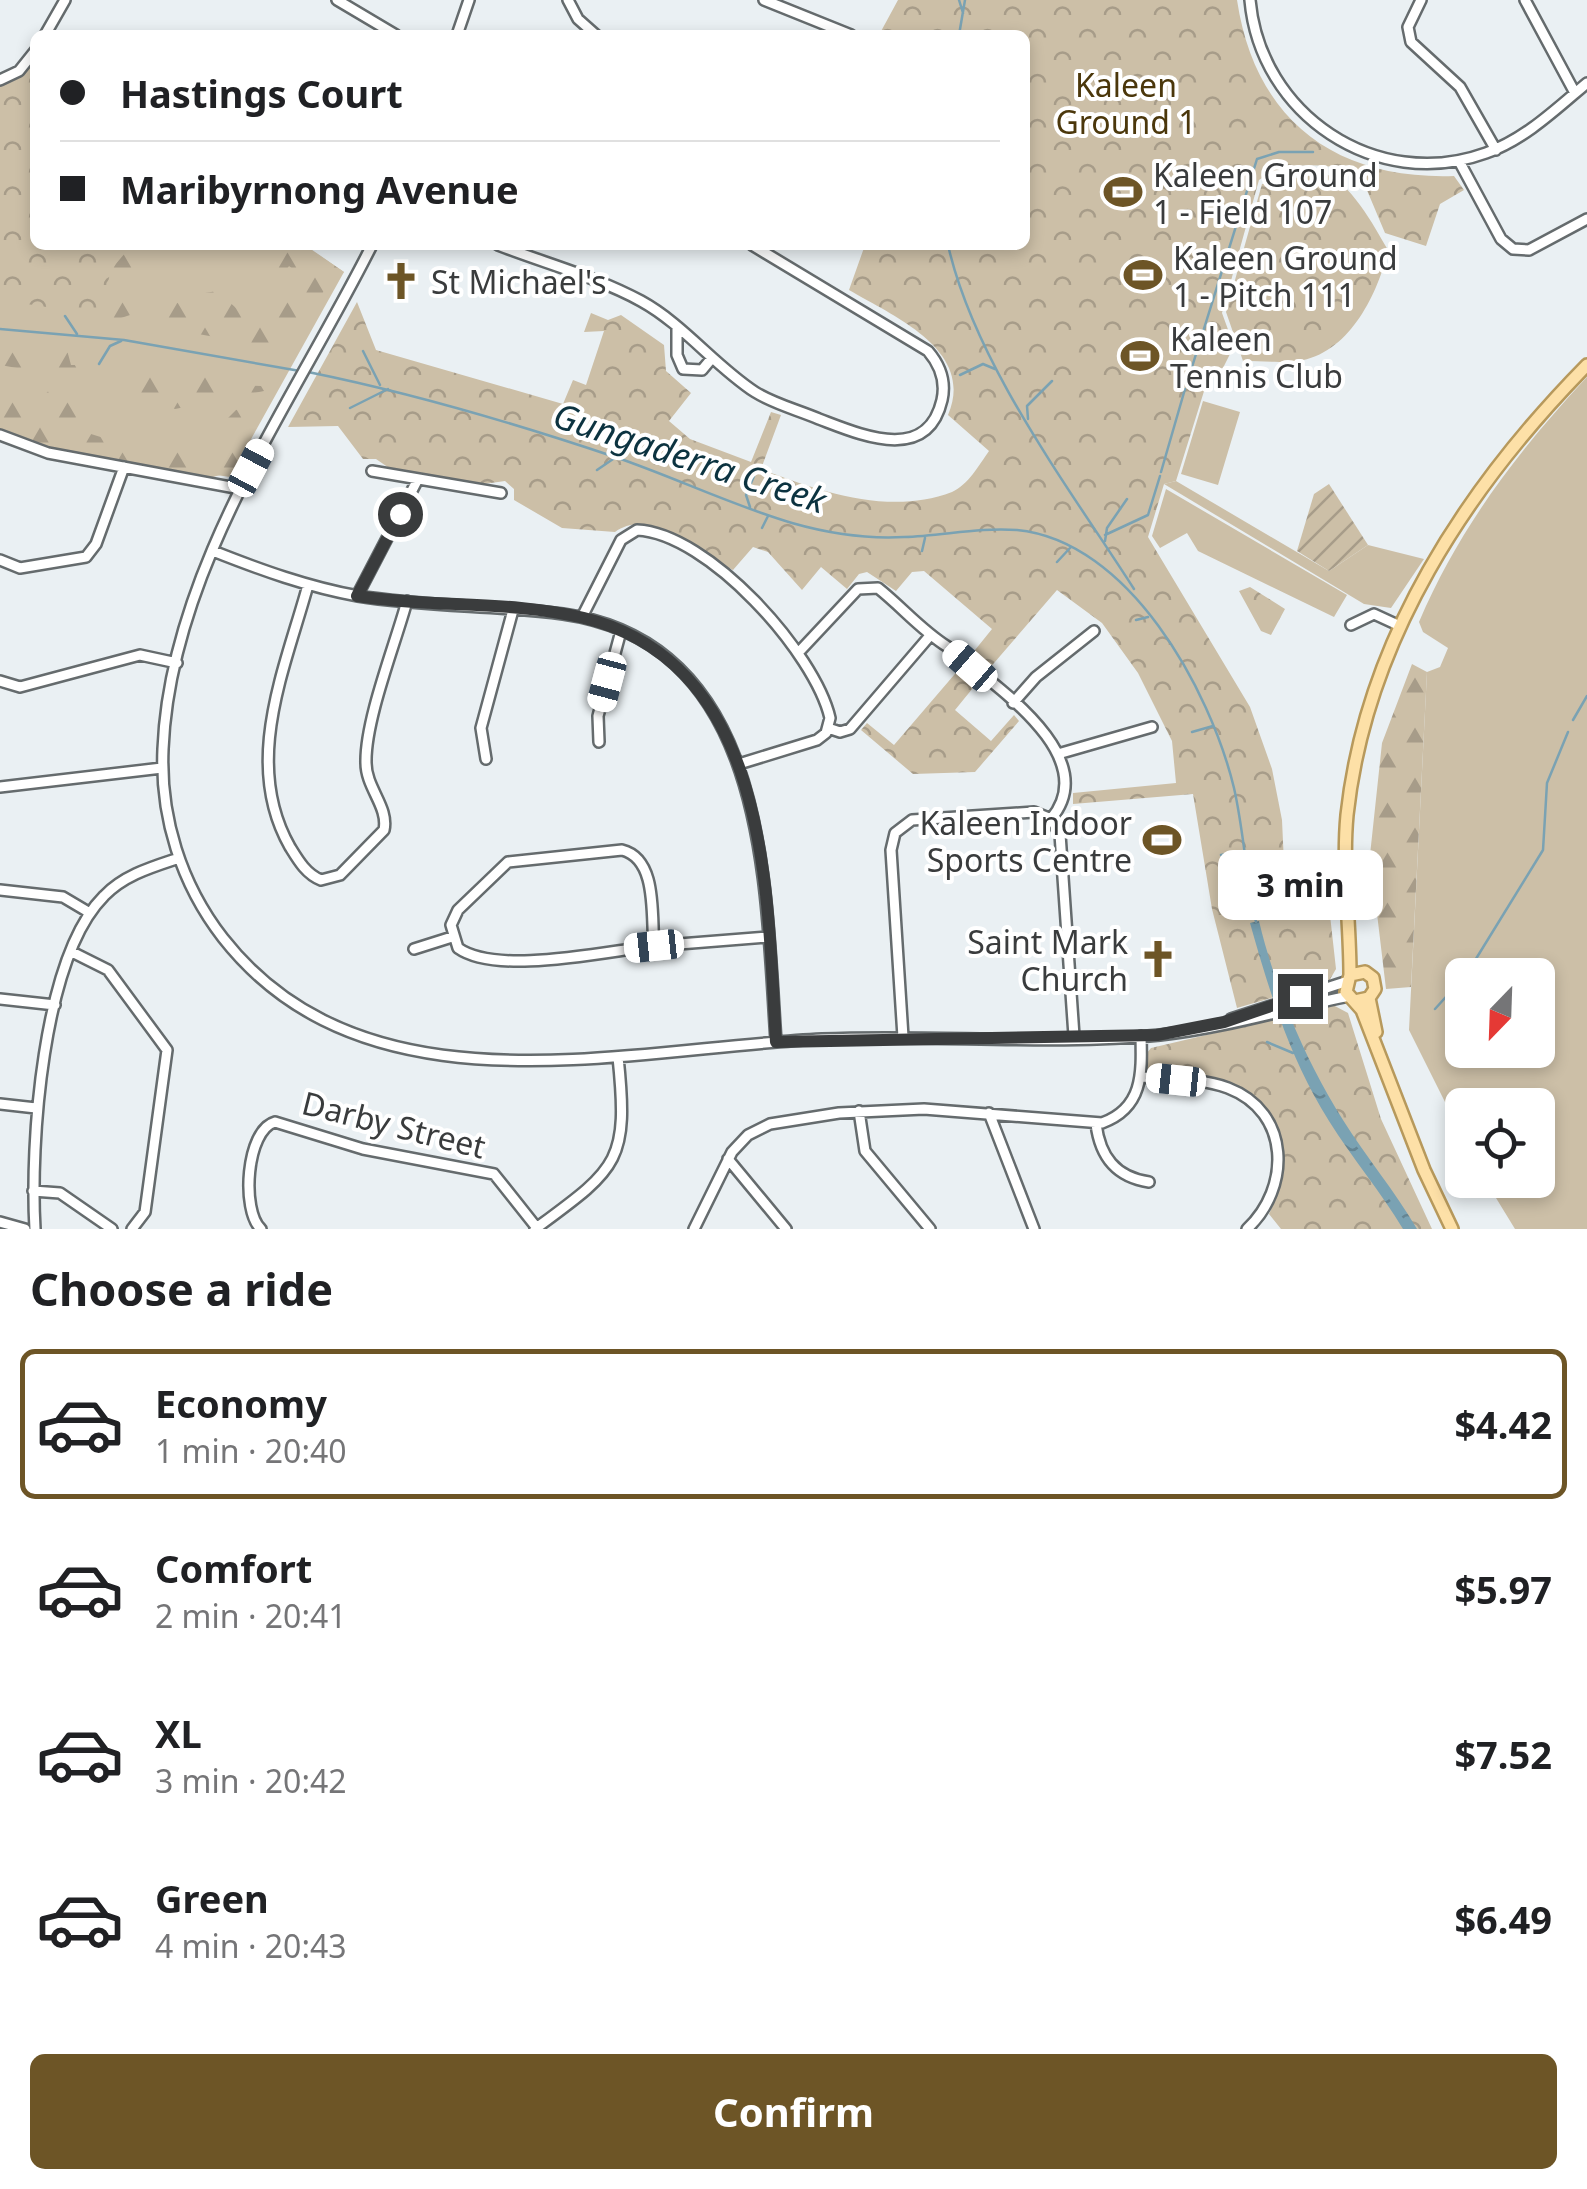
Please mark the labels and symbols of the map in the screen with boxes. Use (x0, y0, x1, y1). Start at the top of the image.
park label: Kaleen Ground 1 (1055, 63, 1197, 143)
place label: Kaleen Ground 1 - Field 107 (1153, 153, 1378, 233)
sports icon: Kaleen Ground 1 - Field 107 (1102, 171, 1144, 213)
place label: Kaleen Ground 1 - Pitch 111 (1173, 236, 1398, 316)
sports icon: Kaleen Ground 1 - Pitch 111 (1122, 254, 1164, 296)
church icon: St Michael's (380, 260, 422, 302)
place label: St Michael's (431, 260, 607, 303)
place label: Kaleen Tennis Club (1170, 317, 1343, 397)
sports icon: Kaleen Tennis Club (1119, 335, 1161, 377)
water label: Gungaderra Creek (548, 391, 834, 524)
car (224, 434, 278, 502)
route start (378, 492, 423, 537)
car (938, 635, 1002, 697)
car (585, 649, 629, 715)
place label: Kaleen Indoor Sports Centre (920, 801, 1132, 881)
sports icon: Kaleen Indoor Sports Centre (1141, 819, 1183, 861)
callout: 3 min (1218, 851, 1382, 921)
place label: Saint Mark Church (967, 920, 1128, 1000)
car (623, 928, 685, 964)
church icon: Saint Mark Church (1137, 938, 1179, 980)
north arrow (1445, 958, 1555, 1068)
route end (1278, 974, 1323, 1019)
car (1145, 1062, 1207, 1098)
street label: Darby Street (298, 1080, 490, 1168)

